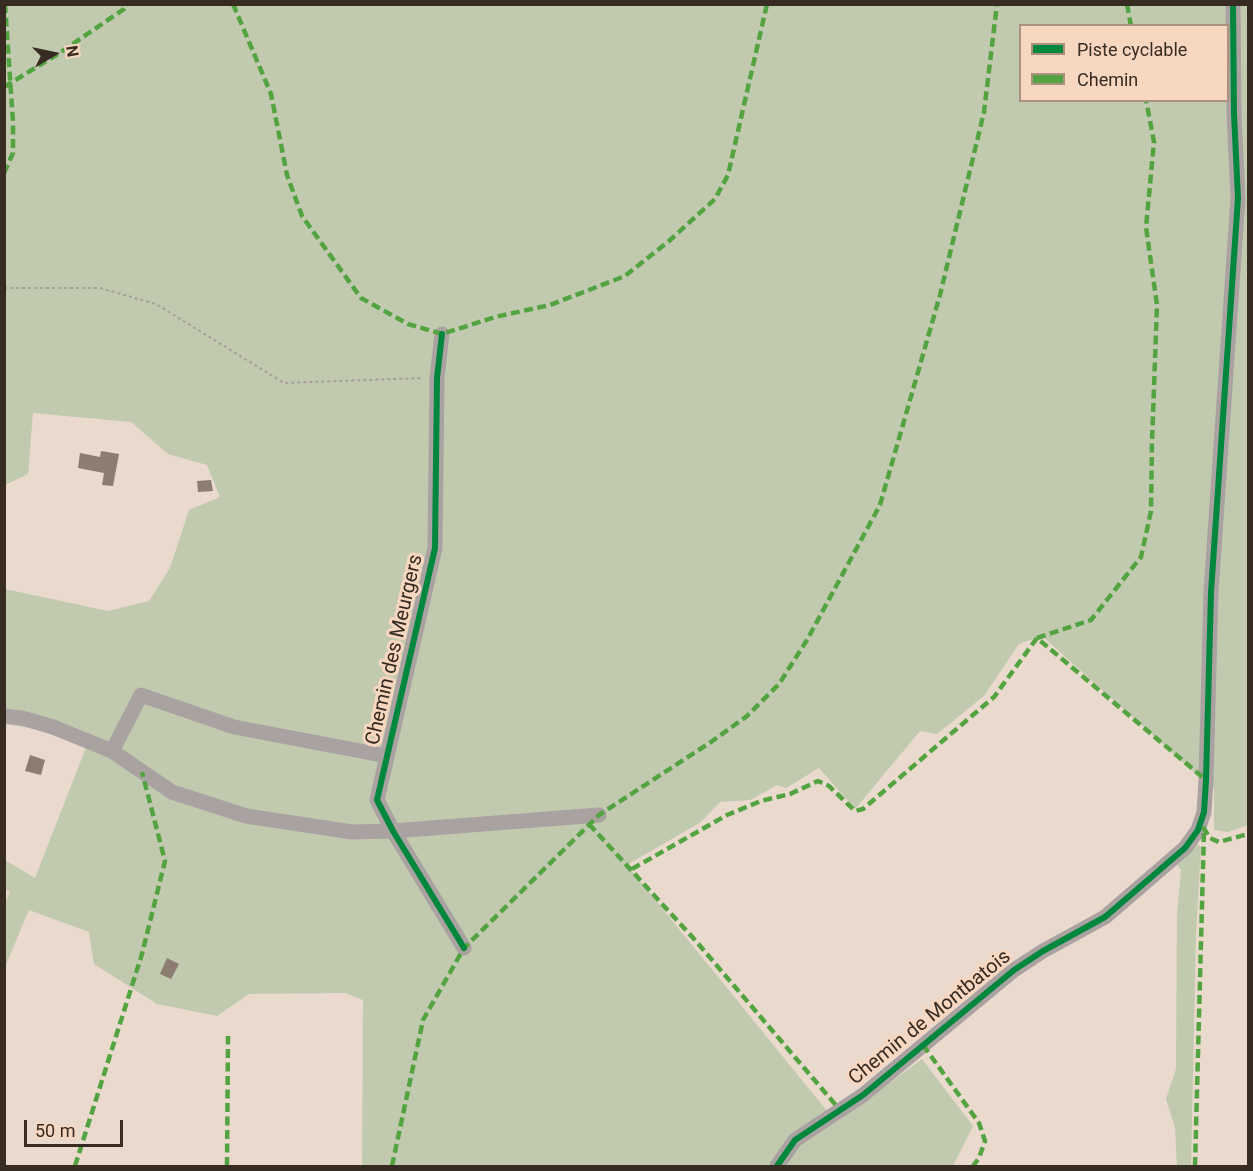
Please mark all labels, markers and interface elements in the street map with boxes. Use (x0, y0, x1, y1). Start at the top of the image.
north arrow (24, 24, 84, 84)
legend (1019, 24, 1229, 102)
text: Piste cyclable (1077, 39, 1187, 60)
text: N (62, 44, 83, 58)
text: Chemin (1077, 69, 1138, 90)
street label: Chemin des Meurgers (361, 552, 429, 748)
street label: Chemin de Montbatois (844, 945, 1016, 1091)
scale bar (27, 1108, 126, 1146)
text: 50 m (35, 1120, 75, 1141)

